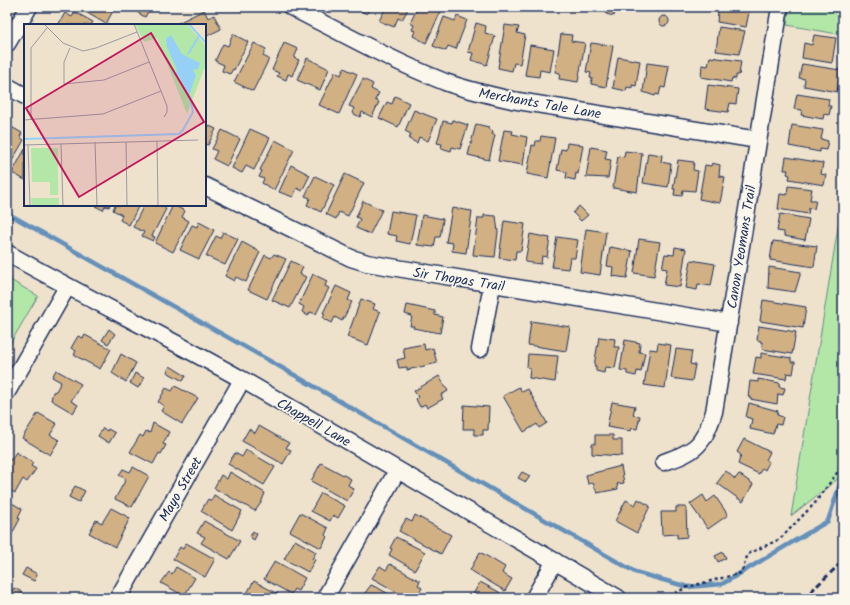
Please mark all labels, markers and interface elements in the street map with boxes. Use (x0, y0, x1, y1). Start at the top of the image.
inset map (24, 24, 206, 206)
street label: Merchants Tale Lane (477, 82, 604, 126)
street label: Canon Yeomans Trail (721, 183, 763, 310)
street label: Sir Thopas Trail (411, 262, 507, 298)
street label: Chappell Lane (272, 393, 355, 453)
street label: Mayo Street (153, 452, 209, 526)

